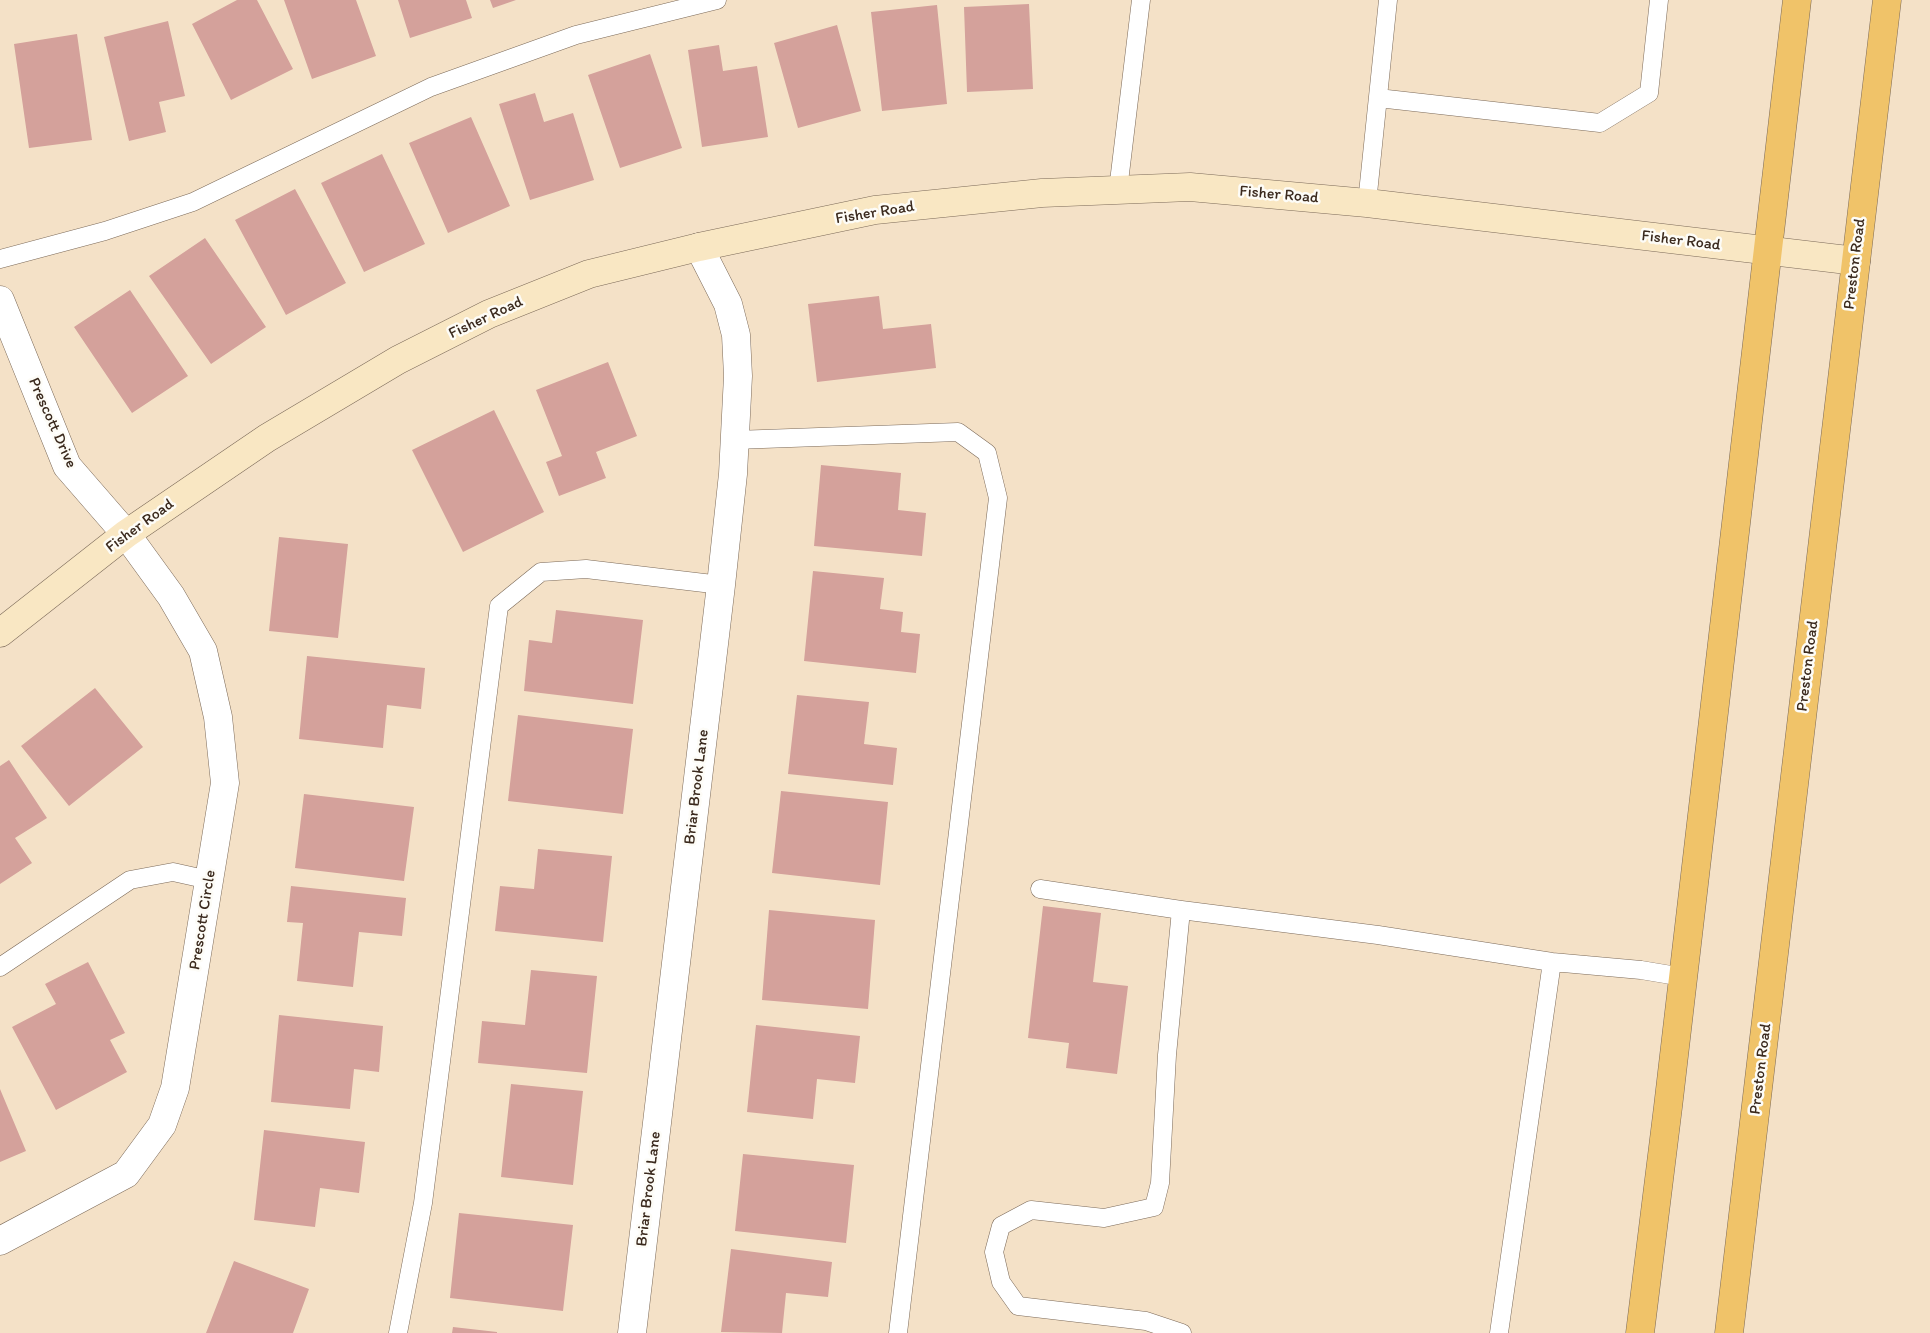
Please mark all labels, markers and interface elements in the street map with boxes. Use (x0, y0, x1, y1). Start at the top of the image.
street label: Fisher Road (1239, 182, 1319, 208)
street label: Fisher Road (834, 197, 916, 229)
street label: Preston Road (1840, 217, 1870, 311)
street label: Fisher Road (1640, 227, 1722, 255)
street label: Fisher Road (446, 292, 526, 344)
street label: Prescott Drive (24, 375, 80, 471)
street label: Fisher Road (102, 495, 178, 557)
street label: Preston Road (1793, 619, 1823, 713)
street label: Briar Brook Lane (680, 728, 714, 846)
street label: Prescott Circle (186, 869, 220, 971)
street label: Preston Road (1746, 1022, 1776, 1116)
street label: Briar Brook Lane (632, 1130, 666, 1248)

